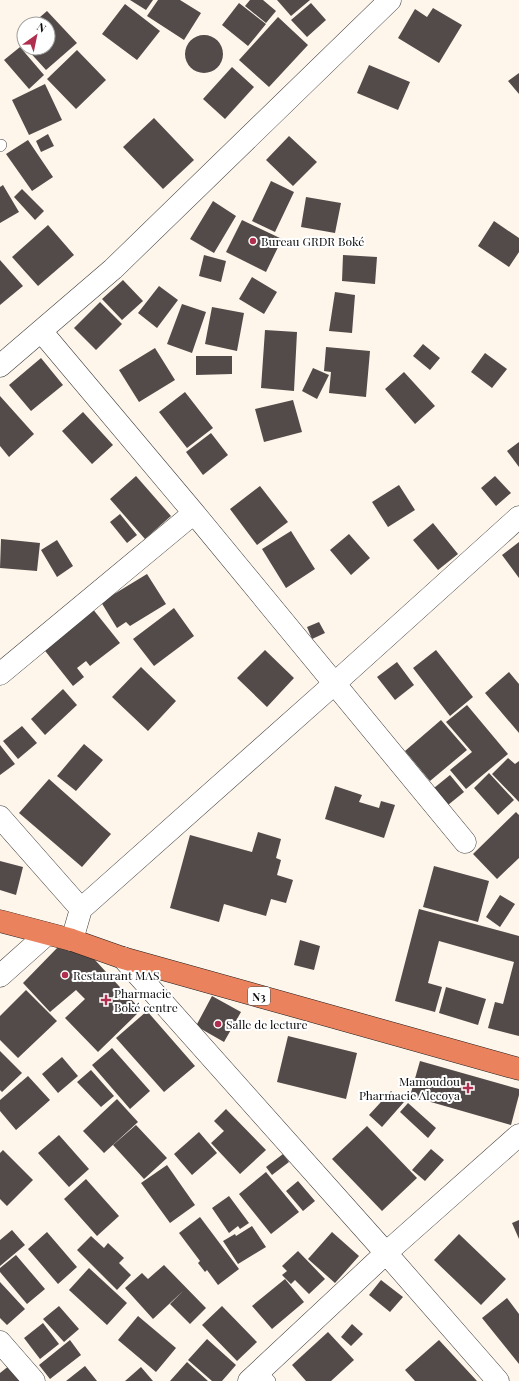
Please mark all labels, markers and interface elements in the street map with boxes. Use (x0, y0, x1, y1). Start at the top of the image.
north arrow (16, 16, 56, 56)
text: N (34, 19, 49, 36)
place label: Bureau GRDR Boké (261, 233, 364, 249)
marker: Bureau GRDR Boké (248, 236, 258, 246)
place label: Restaurant MAS (73, 967, 159, 983)
marker: Restaurant MAS (60, 970, 70, 980)
place label: Pharmacie Boké centre (114, 985, 178, 1015)
road number: N3 (248, 987, 270, 1005)
marker: Pharmacie Boké centre (101, 995, 111, 1005)
place label: Salle de lecture (226, 1016, 308, 1032)
marker: Salle de lecture (213, 1019, 223, 1029)
place label: Mamoudou Pharmacie Alecoya (359, 1073, 460, 1103)
marker: Mamoudou Pharmacie Alecoya (463, 1083, 473, 1093)

